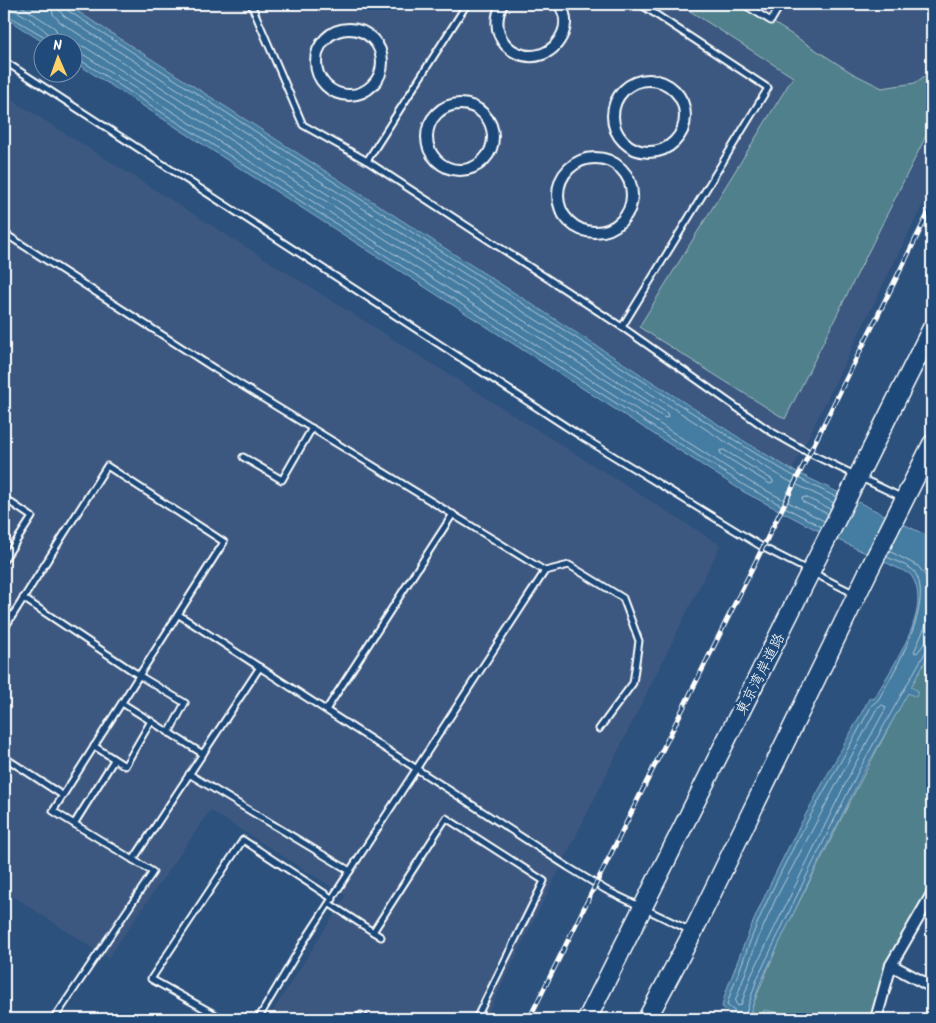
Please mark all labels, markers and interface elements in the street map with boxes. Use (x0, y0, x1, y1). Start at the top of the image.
north arrow (32, 32, 82, 82)
text: N (53, 35, 63, 57)
street label: 東京湾岸道路 (730, 629, 792, 720)

